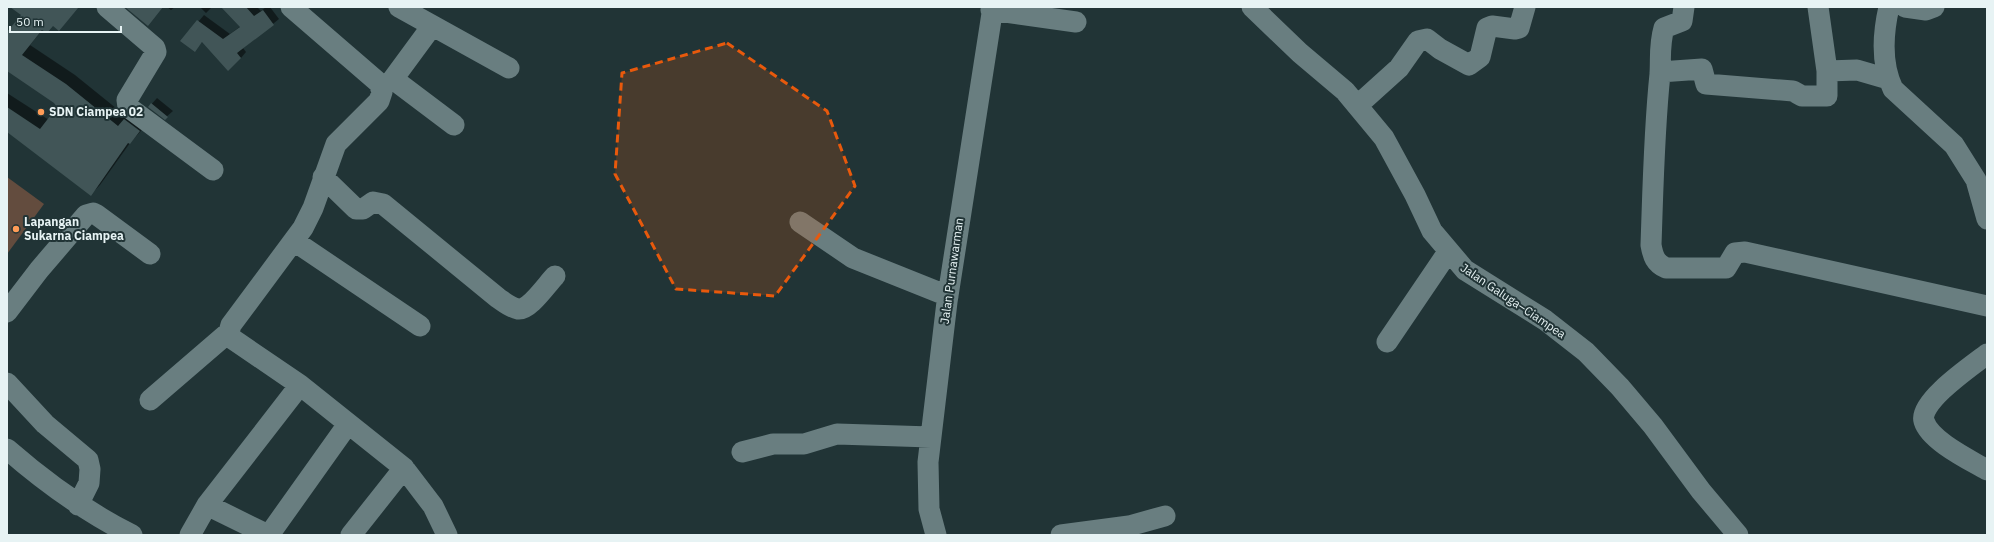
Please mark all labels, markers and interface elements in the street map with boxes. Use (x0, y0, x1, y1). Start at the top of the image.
scale bar (10, 8, 121, 34)
text: 50 m (16, 14, 44, 29)
place label: SDN Ciampea 02 (49, 104, 143, 119)
marker: SDN Ciampea 02 (36, 107, 46, 117)
place label: Lapangan Sukarna Ciampea (24, 214, 124, 243)
street label: Jalan Purnawarman (937, 217, 966, 325)
marker: Lapangan Sukarna Ciampea (11, 224, 21, 234)
street label: Jalan Galuga–Ciampea (1458, 260, 1569, 342)

